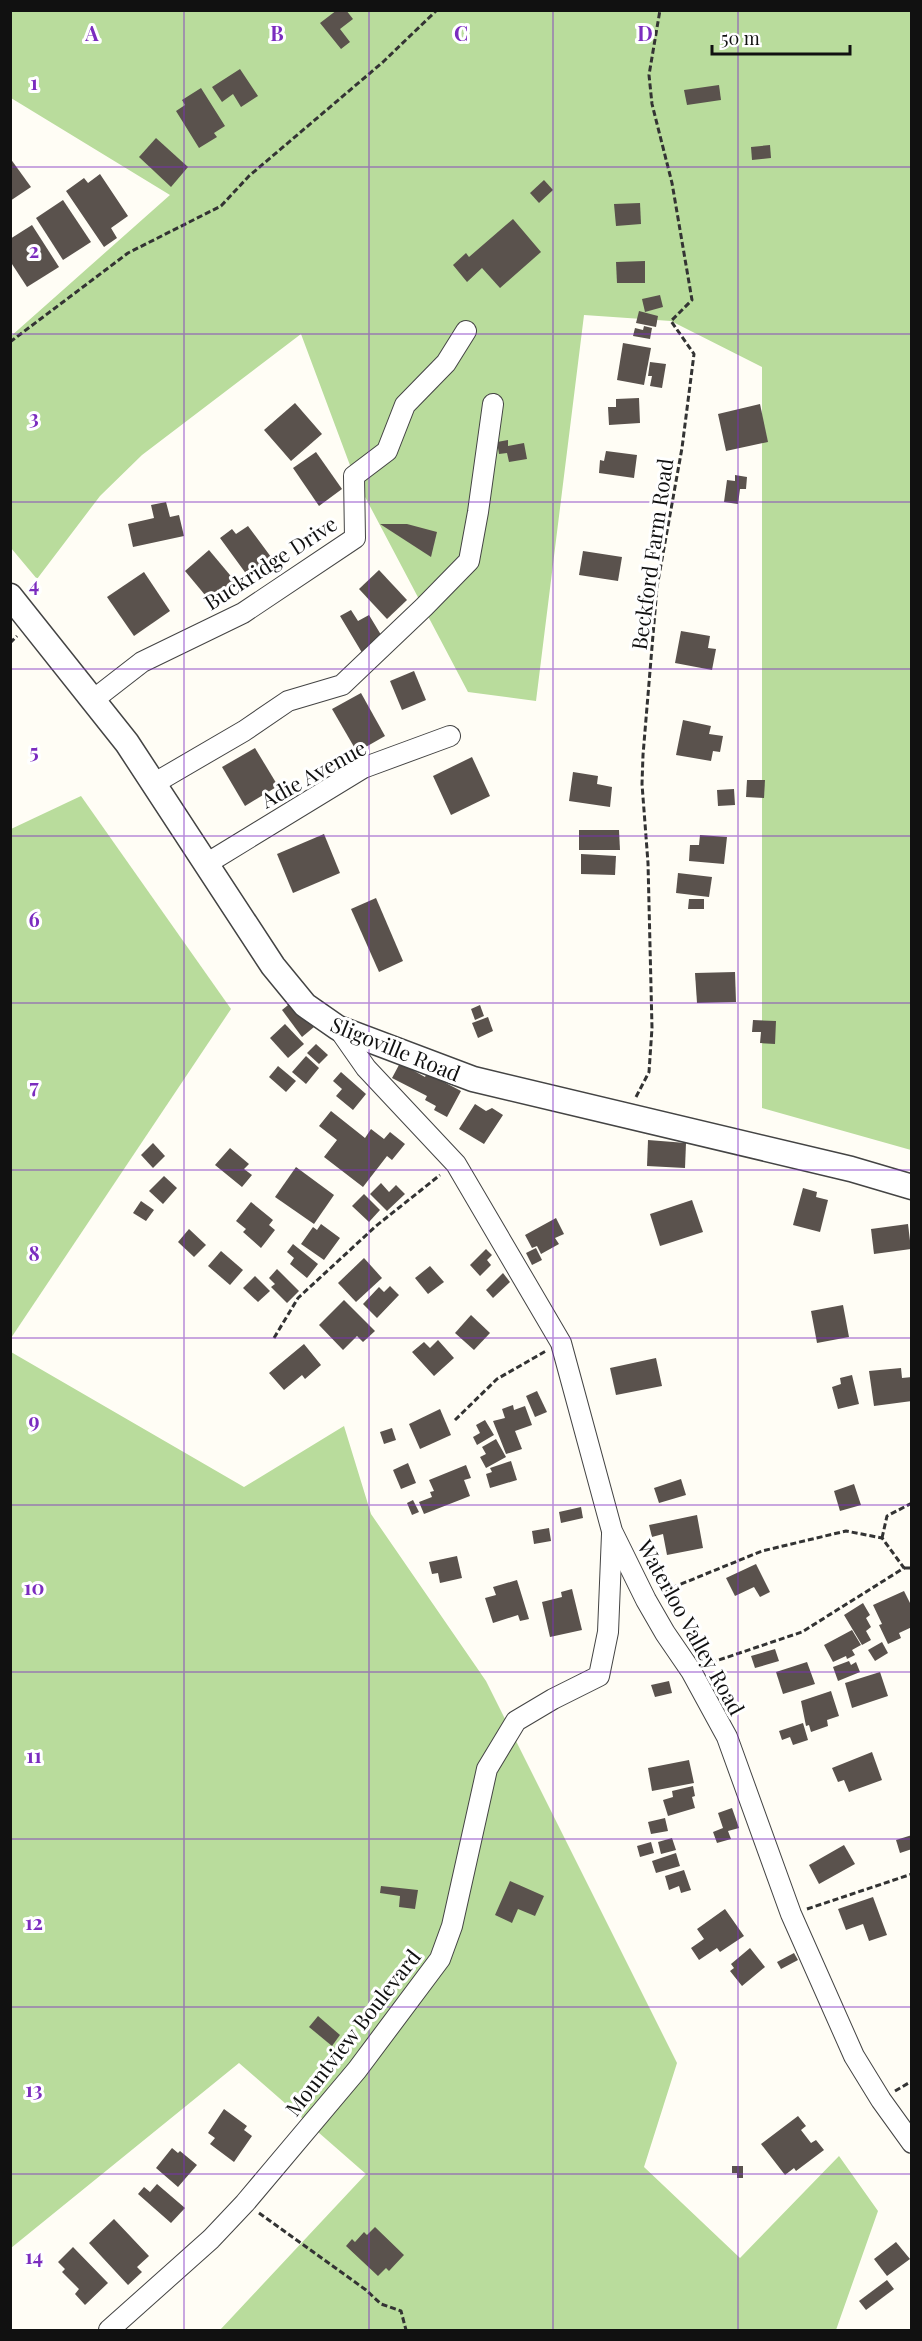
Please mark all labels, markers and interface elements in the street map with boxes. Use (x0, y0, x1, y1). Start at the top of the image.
scale bar (712, 18, 850, 56)
text: A (84, 19, 99, 46)
text: B (270, 19, 284, 46)
text: C (454, 19, 468, 46)
text: D (637, 19, 653, 46)
text: 50 m (721, 26, 760, 50)
text: 1 (30, 68, 38, 95)
text: 2 (29, 236, 39, 263)
text: 3 (29, 403, 39, 430)
street label: Beckford Farm Road (624, 456, 678, 652)
street label: Buckridge Drive (198, 509, 342, 615)
text: 4 (29, 570, 39, 597)
street label: Adie Avenue (255, 733, 371, 814)
text: 5 (29, 737, 39, 764)
text: 6 (28, 905, 40, 932)
street label: Sligoville Road (327, 1009, 465, 1087)
text: 7 (29, 1072, 39, 1099)
text: 8 (28, 1239, 40, 1266)
text: 9 (28, 1406, 40, 1433)
street label: Waterloo Valley Road (632, 1533, 752, 1720)
text: 10 (24, 1573, 44, 1600)
text: 11 (26, 1741, 42, 1768)
text: 12 (25, 1908, 43, 1935)
street label: Mountview Boulevard (278, 1943, 426, 2121)
text: 13 (25, 2075, 43, 2102)
text: 14 (25, 2242, 43, 2269)

